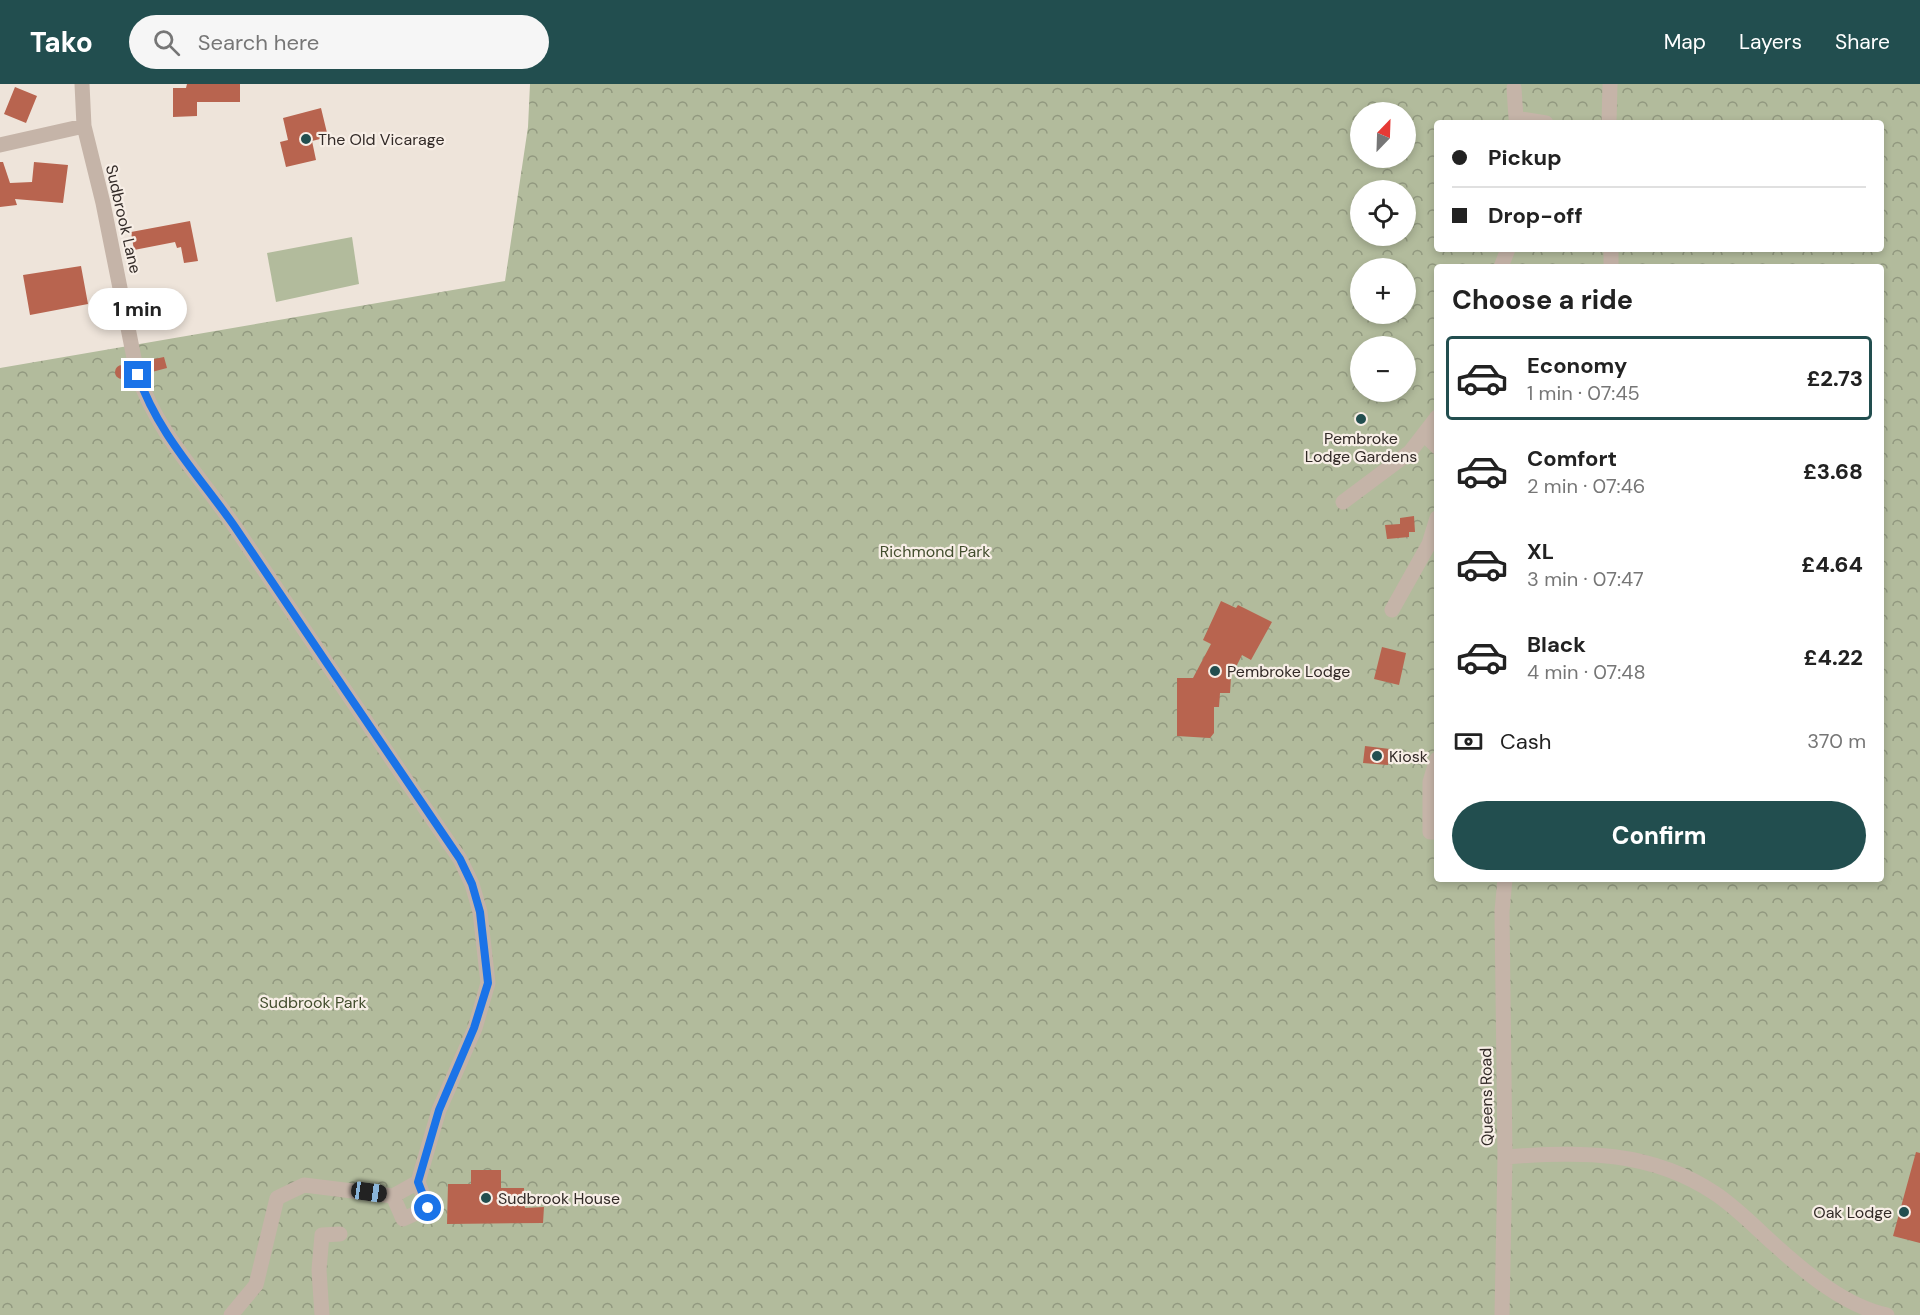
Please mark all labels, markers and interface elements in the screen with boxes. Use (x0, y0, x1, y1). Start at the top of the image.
search box (129, 15, 549, 69)
text: Tako (30, 24, 93, 61)
icon: search (150, 26, 183, 59)
text: Search here (198, 28, 319, 57)
text: Map (1664, 28, 1706, 56)
text: Layers (1739, 28, 1802, 56)
text: Share (1835, 28, 1890, 56)
north arrow (1350, 102, 1416, 168)
map controls (1350, 102, 1416, 402)
place label: The Old Vicarage (318, 129, 444, 150)
marker: The Old Vicarage (299, 132, 313, 146)
text: Pickup (1488, 143, 1562, 172)
street label: Sudbrook Lane (101, 163, 146, 275)
button: locate (1350, 180, 1416, 246)
text: Drop-off (1488, 201, 1583, 230)
button: + (1350, 258, 1416, 324)
text: Choose a ride (1452, 282, 1633, 317)
callout: 1 min (88, 288, 188, 330)
text: 1 min (113, 296, 162, 322)
button: − (1350, 336, 1416, 402)
icon: car (1455, 351, 1509, 405)
text: Economy (1527, 351, 1627, 380)
route end (124, 361, 151, 388)
text: £2.73 (1807, 364, 1863, 393)
text: 1 min · 07:45 (1527, 380, 1640, 406)
marker: Pembroke Lodge Gardens (1354, 412, 1368, 426)
place label: Pembroke Lodge Gardens (1305, 428, 1417, 467)
icon: car (1455, 444, 1509, 498)
text: Comfort (1527, 444, 1617, 473)
text: £3.68 (1803, 457, 1863, 486)
text: 2 min · 07:46 (1527, 473, 1645, 499)
icon: car (1455, 537, 1509, 591)
text: XL (1527, 537, 1554, 566)
park label: Richmond Park (880, 541, 990, 562)
text: £4.64 (1801, 550, 1863, 579)
text: 3 min · 07:47 (1527, 566, 1644, 592)
icon: car (1455, 630, 1509, 684)
text: Black (1527, 630, 1586, 659)
text: £4.22 (1804, 643, 1863, 672)
text: 4 min · 07:48 (1527, 659, 1646, 685)
place label: Pembroke Lodge (1227, 661, 1350, 682)
marker: Pembroke Lodge (1208, 664, 1222, 678)
icon: cash (1452, 725, 1485, 758)
text: Cash (1500, 727, 1551, 756)
text: 370 m (1807, 728, 1866, 754)
place label: Kiosk (1389, 746, 1428, 767)
marker: Kiosk (1370, 749, 1384, 763)
button: Confirm (1452, 801, 1866, 870)
park label: Sudbrook Park (259, 992, 367, 1013)
street label: Queens Road (1475, 1048, 1498, 1146)
car (350, 1181, 388, 1203)
place label: Sudbrook House (498, 1188, 620, 1209)
marker: Sudbrook House (479, 1191, 493, 1205)
route start (414, 1194, 441, 1221)
place label: Oak Lodge (1813, 1202, 1892, 1223)
marker: Oak Lodge (1897, 1205, 1911, 1219)

